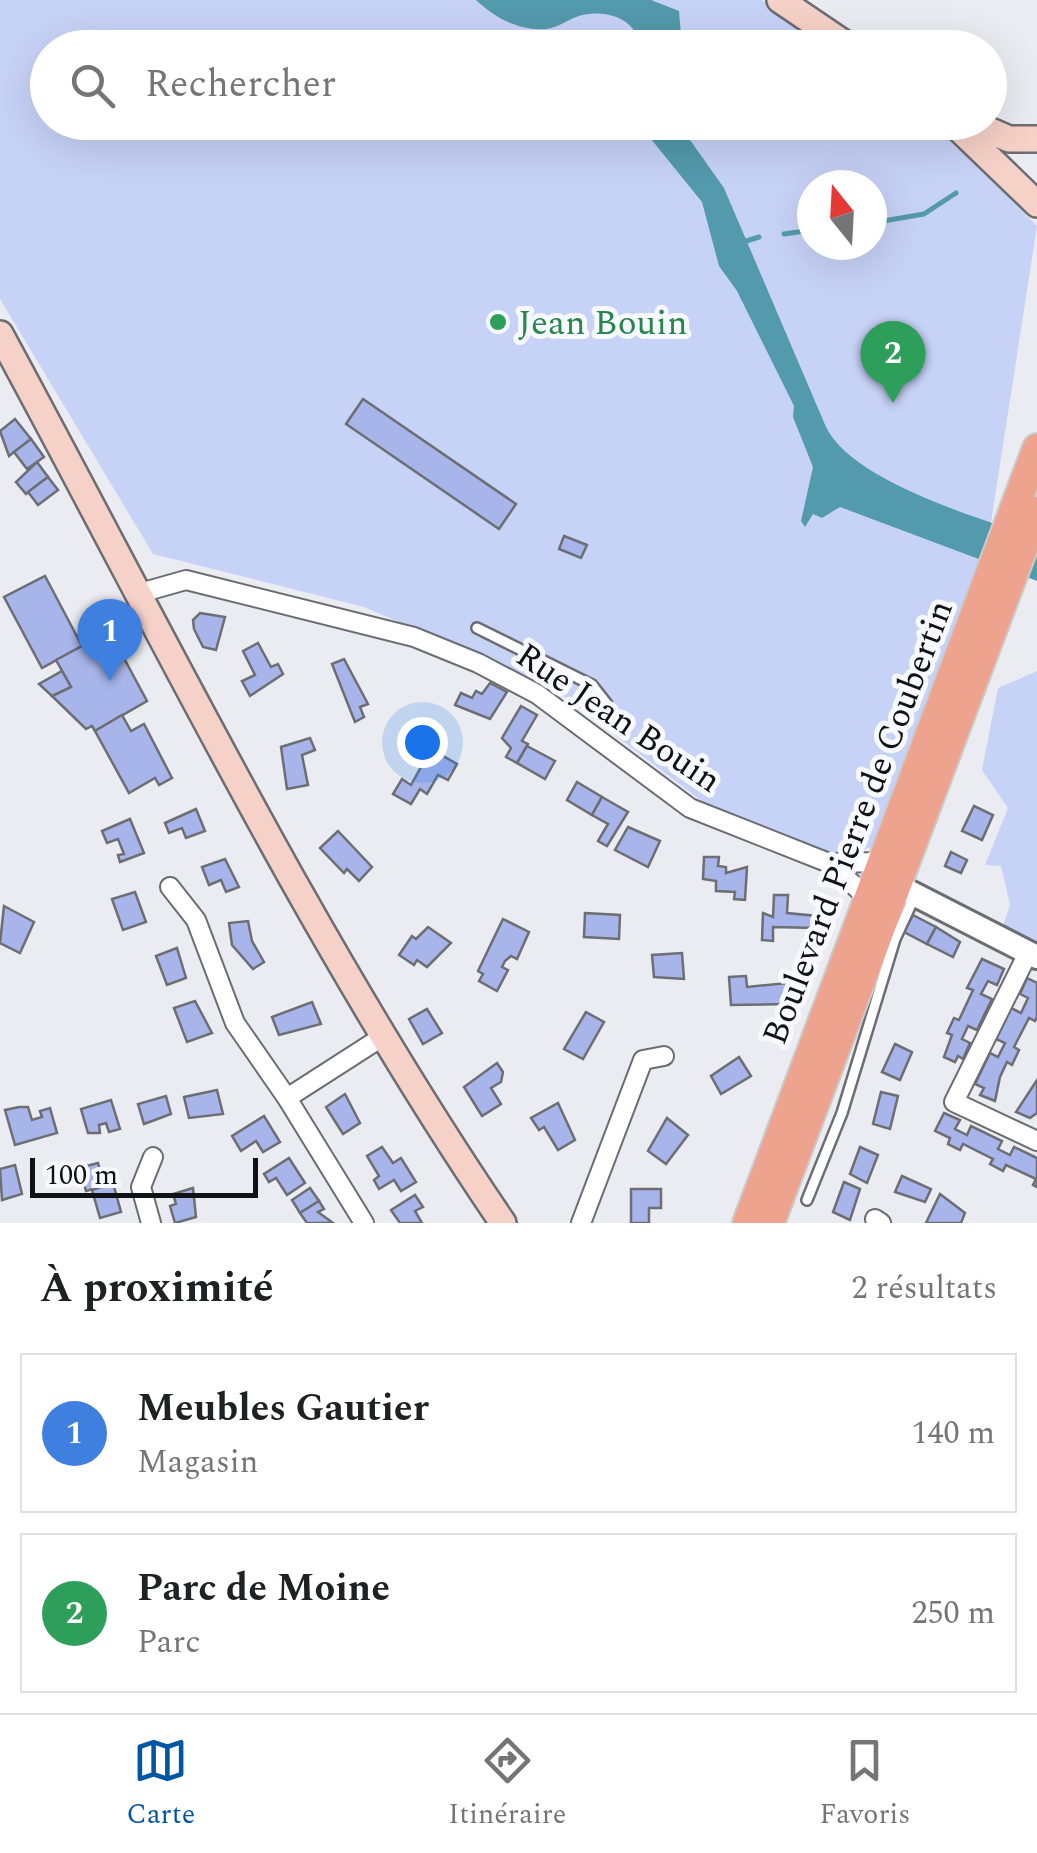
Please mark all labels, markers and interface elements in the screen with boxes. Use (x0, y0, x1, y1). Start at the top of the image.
search box (30, 30, 1007, 140)
text: Rechercher (145, 56, 336, 114)
icon: search (65, 58, 120, 113)
north arrow (797, 170, 887, 260)
place label: Jean Bouin (518, 297, 688, 350)
marker: Jean Bouin (487, 311, 509, 333)
pin: 2 (860, 320, 926, 403)
street label: Boulevard Pierre de Coubertin (749, 592, 968, 1053)
pin: 1 (78, 598, 142, 681)
street label: Rue Jean Bouin (505, 630, 732, 807)
your location (397, 717, 448, 768)
scale bar (30, 1153, 258, 1198)
text: 100 m (45, 1154, 118, 1197)
text: À proximité (40, 1257, 273, 1320)
text: 2 résultats (851, 1264, 997, 1313)
text: Meubles Gautier (137, 1380, 429, 1438)
text: 1 (66, 1409, 83, 1458)
text: 140 m (911, 1409, 995, 1458)
text: Magasin (137, 1438, 258, 1487)
text: Parc de Moine (137, 1560, 390, 1618)
text: 2 (66, 1589, 83, 1638)
text: 250 m (911, 1589, 995, 1638)
text: Parc (137, 1618, 200, 1667)
tab: Carte (127, 1733, 195, 1836)
tab: Itinéraire (448, 1733, 566, 1836)
tab: Favoris (820, 1733, 910, 1836)

